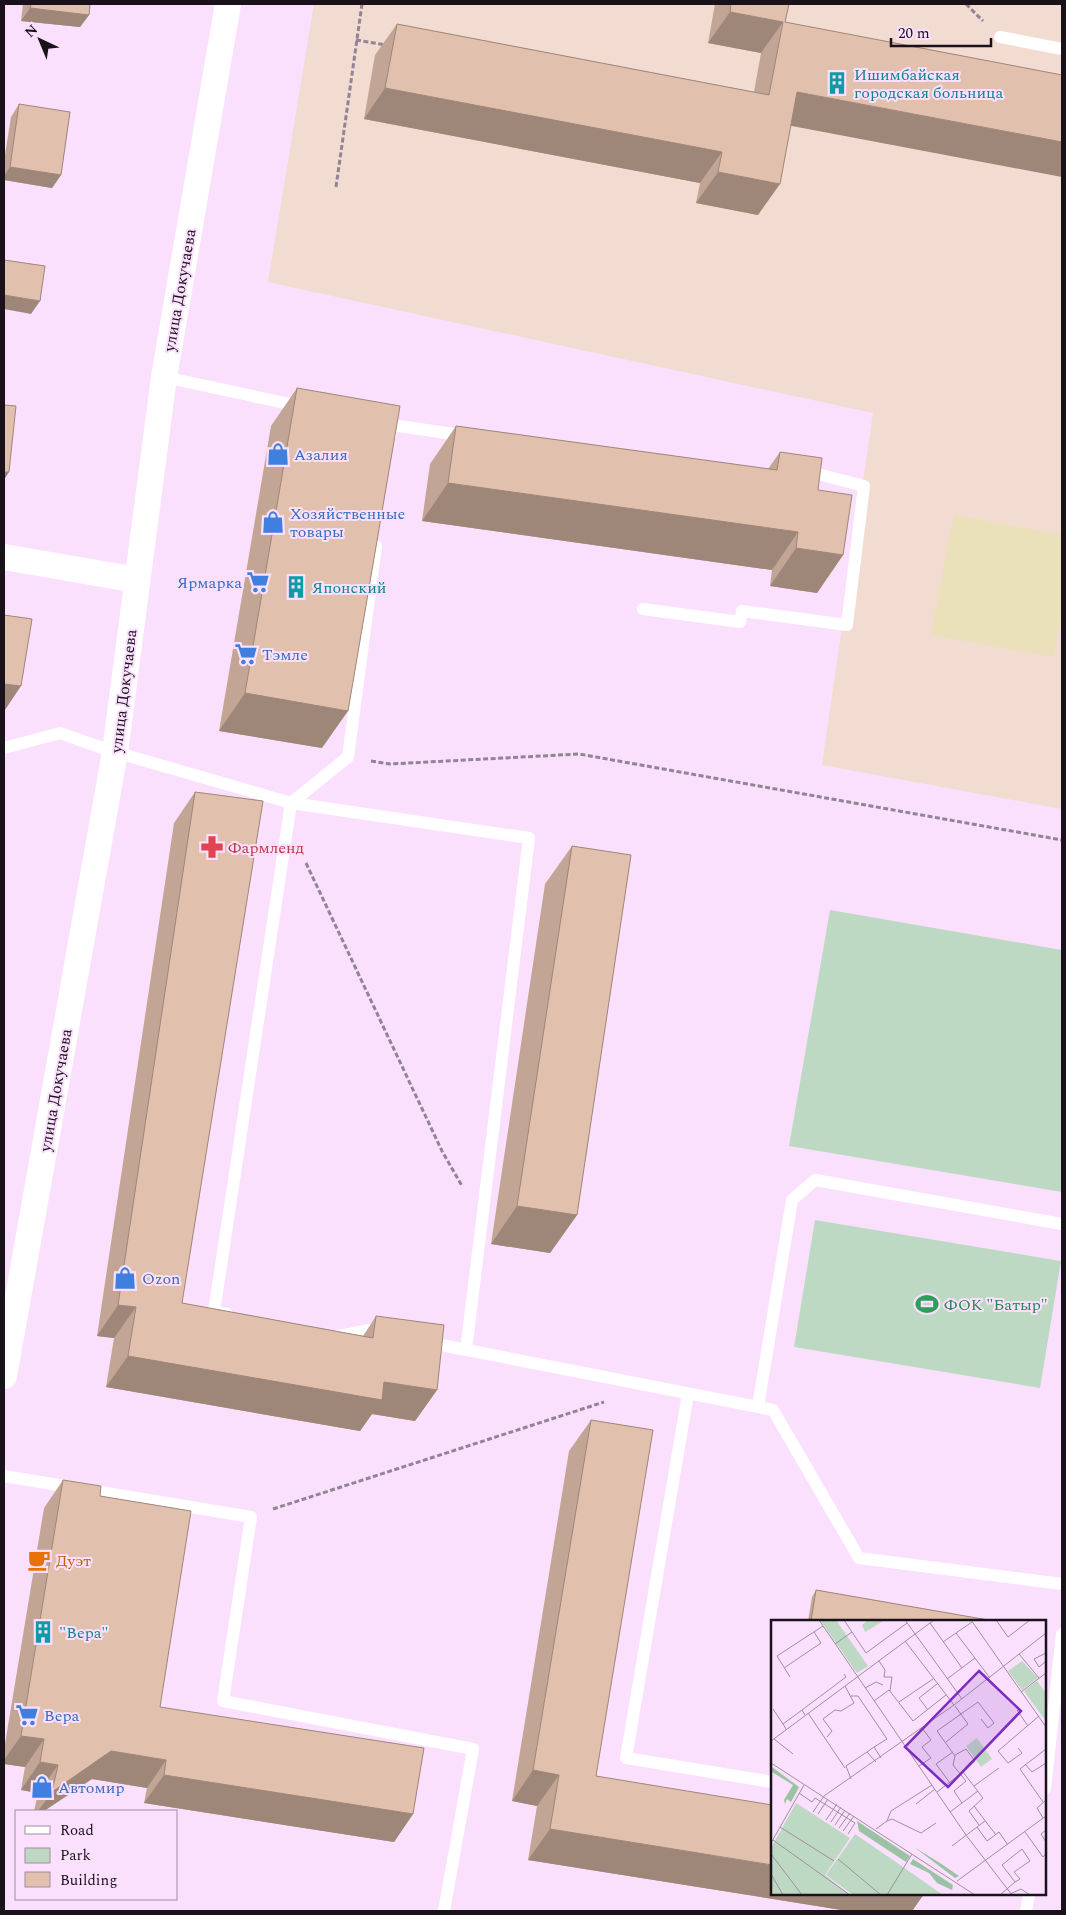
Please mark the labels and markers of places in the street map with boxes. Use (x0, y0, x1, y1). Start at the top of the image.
place label: Ишимбайская городская больница (854, 63, 1003, 105)
building icon: Ишимбайская городская больница (824, 70, 850, 96)
shop icon: Азалия (265, 441, 291, 467)
place label: Азалия (294, 443, 348, 467)
place label: Хозяйственные товары (290, 502, 405, 544)
shop icon: Хозяйственные товары (260, 509, 286, 535)
supermarket icon: Ярмарка (245, 569, 271, 595)
place label: Ярмарка (177, 571, 242, 595)
building icon: Японский (283, 574, 309, 600)
place label: Японский (312, 576, 386, 600)
supermarket icon: Тэмле (233, 641, 259, 667)
place label: Тэмле (262, 643, 308, 667)
pharmacy icon: Фармленд (199, 834, 225, 860)
place label: Фармленд (228, 836, 304, 860)
shop icon: Ozon (112, 1265, 138, 1291)
place label: Ozon (142, 1267, 180, 1291)
sports icon: ФОК "Батыр" (914, 1291, 940, 1317)
place label: ФОК "Батыр" (944, 1293, 1048, 1317)
cafe icon: Дуэт (26, 1547, 52, 1573)
place label: Дуэт (56, 1549, 91, 1573)
building icon: "Вера" (30, 1619, 56, 1645)
place label: "Вера" (59, 1621, 108, 1645)
supermarket icon: Вера (14, 1702, 40, 1728)
place label: Вера (44, 1704, 80, 1728)
shop icon: Автомир (29, 1774, 55, 1800)
place label: Автомир (58, 1776, 125, 1800)

